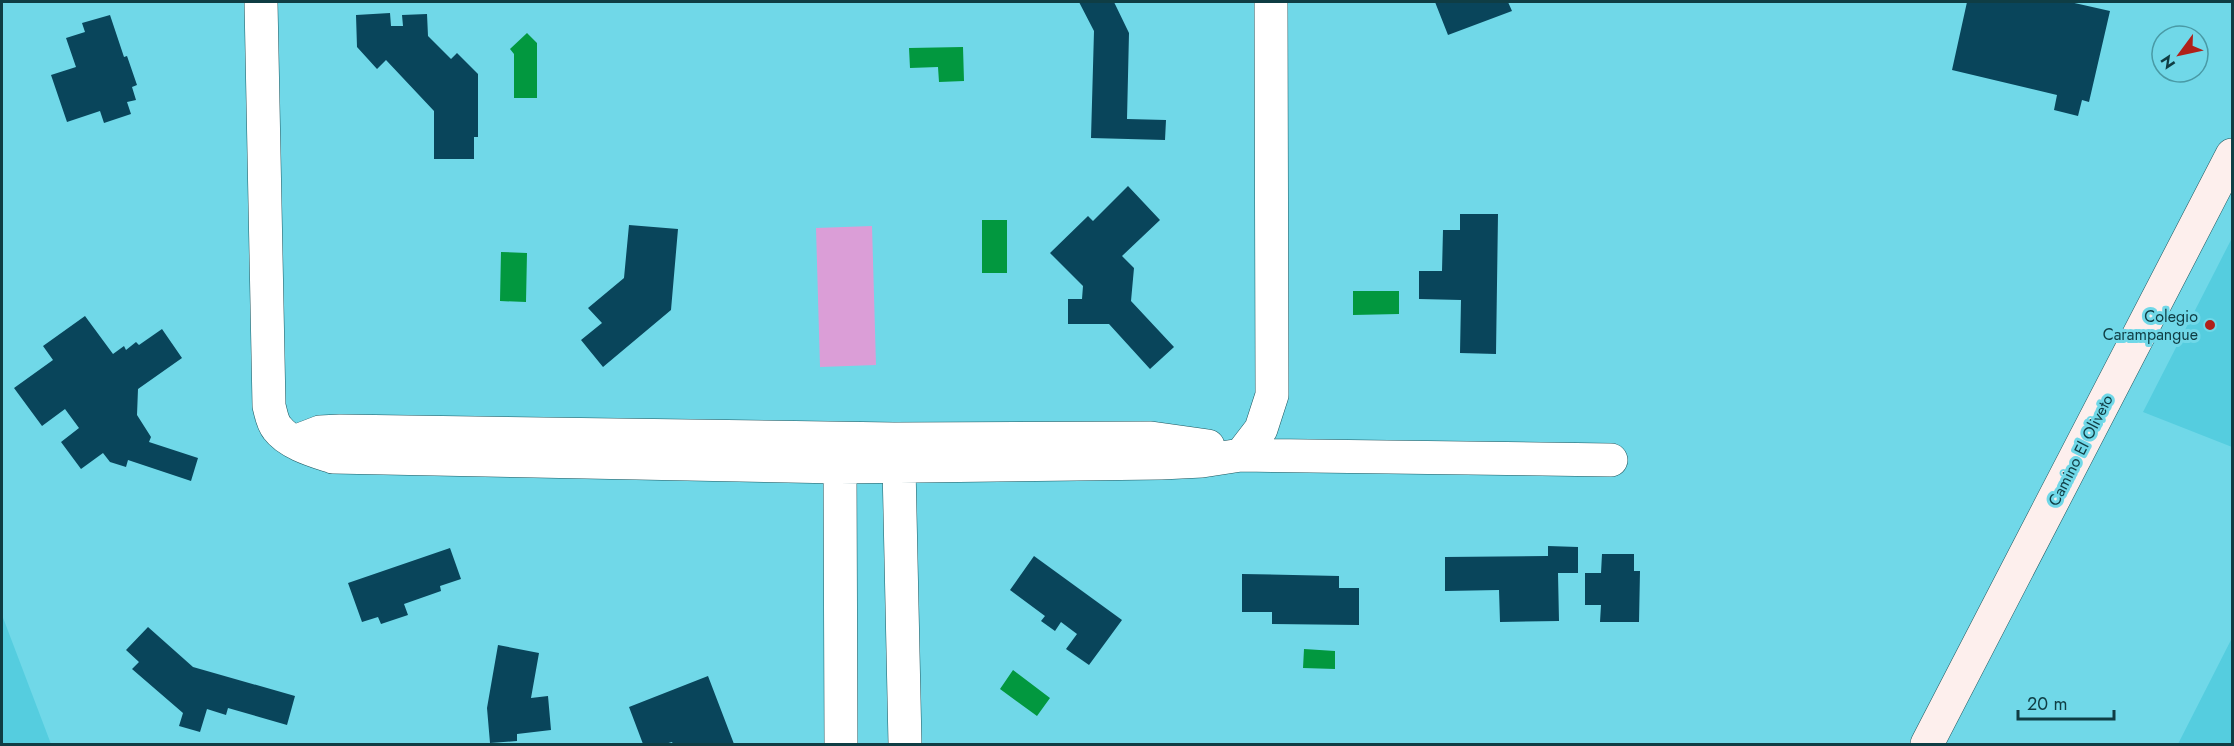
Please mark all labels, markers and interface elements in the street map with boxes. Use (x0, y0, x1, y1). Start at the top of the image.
north arrow (2150, 24, 2210, 84)
text: N (2155, 50, 2181, 73)
place label: Colegio Carampangue (2103, 305, 2198, 346)
marker: Colegio Carampangue (2203, 318, 2217, 332)
street label: Camino El Oliveto (2042, 390, 2119, 510)
scale bar (2018, 683, 2114, 721)
text: 20 m (2027, 691, 2067, 717)

